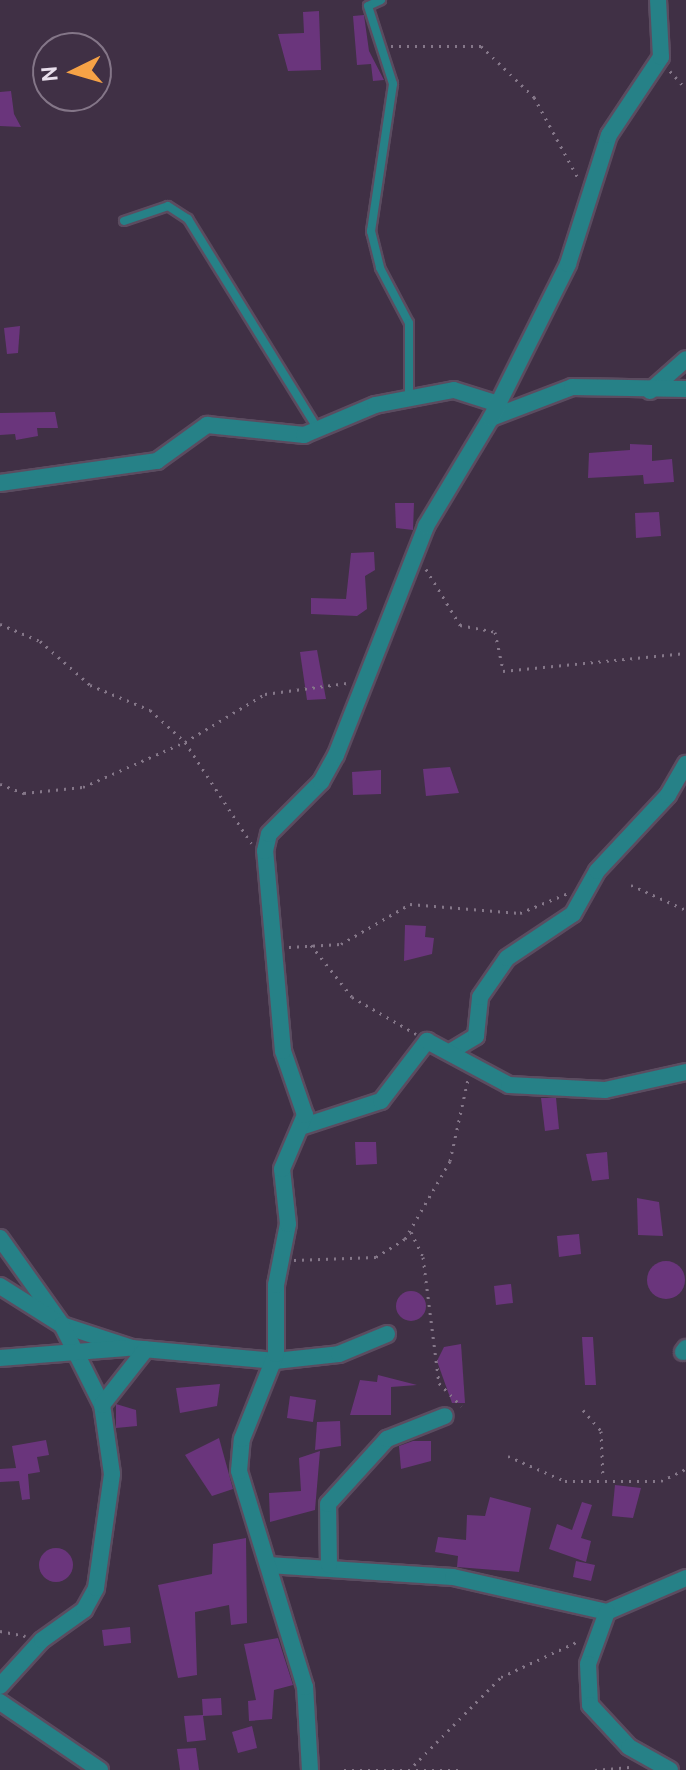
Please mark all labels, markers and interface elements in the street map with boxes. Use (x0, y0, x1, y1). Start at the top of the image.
north arrow (32, 32, 112, 112)
text: N (35, 65, 64, 83)

